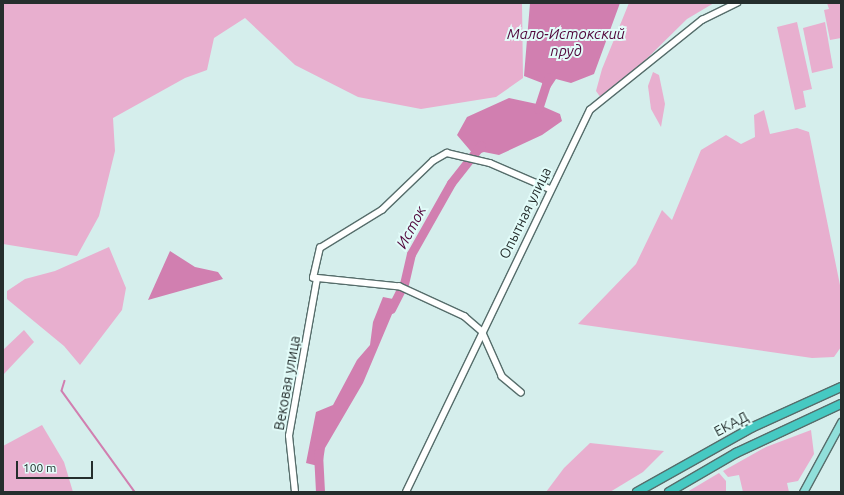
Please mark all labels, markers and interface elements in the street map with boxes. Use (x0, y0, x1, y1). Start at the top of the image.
water label: Мало-Истокский пруд (507, 24, 625, 59)
street label: Опытная улица (496, 164, 554, 262)
water label: Исток (392, 203, 430, 251)
street label: Вековая улица (270, 334, 304, 432)
street label: ЕКАД (711, 408, 751, 440)
scale bar (18, 453, 95, 479)
text: 100 m (23, 461, 56, 474)

